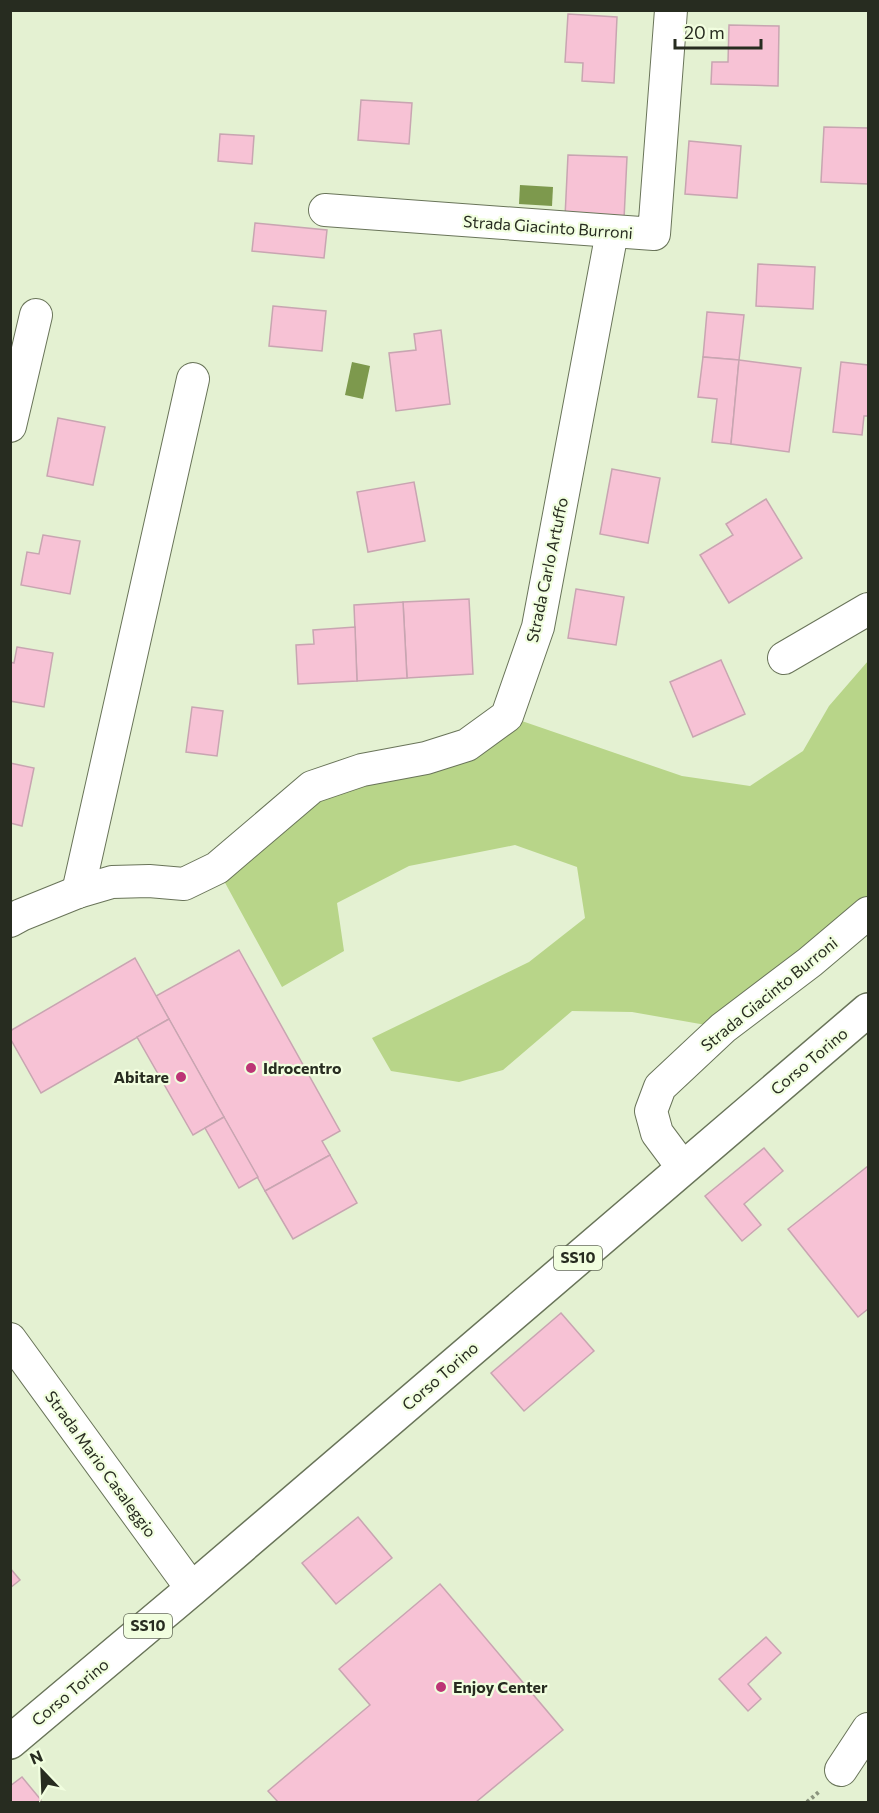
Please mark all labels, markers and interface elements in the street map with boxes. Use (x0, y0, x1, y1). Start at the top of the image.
scale bar (675, 12, 760, 50)
text: 20 m (684, 21, 725, 43)
street label: Strada Giacinto Burroni (463, 211, 634, 242)
street label: Strada Carlo Artuffo (522, 496, 571, 644)
street label: Strada Giacinto Burroni (697, 933, 841, 1055)
street label: Corso Torino (766, 1023, 851, 1098)
place label: Idrocentro (263, 1058, 342, 1077)
marker: Idrocentro (244, 1061, 258, 1075)
place label: Abitare (114, 1067, 169, 1086)
marker: Abitare (174, 1070, 188, 1084)
road number: SS10 (554, 1246, 602, 1270)
street label: Corso Torino (398, 1338, 482, 1414)
street label: Strada Mario Casaleggio (42, 1387, 161, 1541)
road number: SS10 (124, 1614, 172, 1638)
street label: Corso Torino (27, 1654, 112, 1729)
place label: Enjoy Center (453, 1677, 548, 1696)
marker: Enjoy Center (434, 1680, 448, 1694)
north arrow (12, 1741, 72, 1801)
text: N (27, 1746, 45, 1768)

